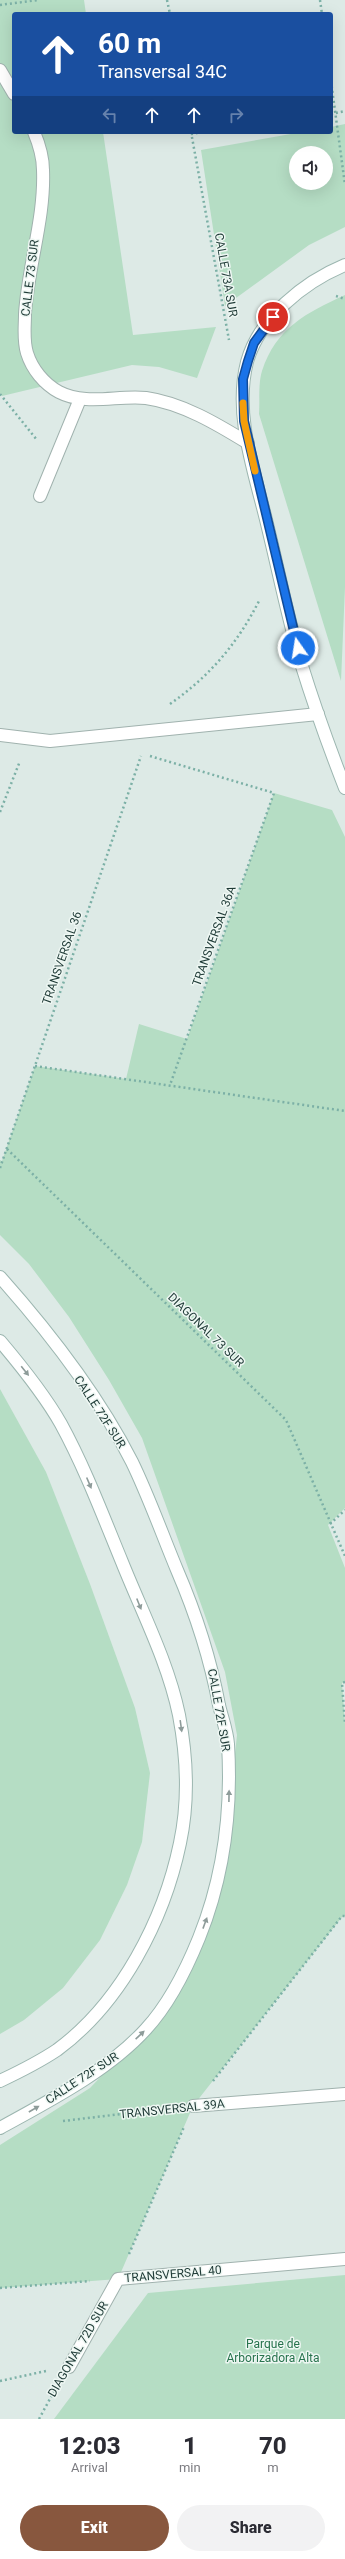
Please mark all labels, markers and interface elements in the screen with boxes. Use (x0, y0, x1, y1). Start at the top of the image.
text: 60 m (98, 27, 161, 60)
icon: ahead (32, 28, 84, 80)
text: Transversal 34C (98, 61, 227, 82)
icon: left (99, 104, 121, 126)
icon: ahead (141, 104, 163, 126)
icon: ahead (183, 104, 205, 126)
icon: right (225, 104, 247, 126)
map controls (289, 146, 333, 190)
button: sound (289, 146, 333, 190)
street label: CALLE 73A SUR (212, 232, 240, 319)
street label: CALLE 73 SUR (18, 238, 42, 317)
pin (256, 300, 290, 334)
icon: arrive (262, 306, 284, 328)
position arrow (277, 627, 319, 669)
street label: TRANSVERSAL 36A (189, 884, 239, 988)
street label: TRANSVERSAL 36 (39, 909, 85, 1007)
street label: DIAGONAL 73 SUR (165, 1290, 247, 1370)
one-way arrow (20, 1366, 29, 1377)
street label: CALLE 72F SUR (71, 1373, 129, 1451)
one-way arrow (87, 1478, 93, 1490)
one-way arrow (136, 1598, 142, 1610)
street label: CALLE 72F SUR (205, 1668, 233, 1753)
one-way arrow (178, 1720, 184, 1732)
one-way arrow (225, 1790, 232, 1802)
one-way arrow (202, 1917, 208, 1929)
one-way arrow (135, 2030, 145, 2040)
street label: CALLE 72F SUR (43, 2049, 121, 2107)
street label: TRANSVERSAL 39A (119, 2096, 225, 2121)
one-way arrow (28, 2106, 40, 2113)
street label: TRANSVERSAL 40 (124, 2263, 223, 2285)
street label: DIAGONAL 72D SUR (45, 2298, 111, 2399)
park label: Parque de Arborizadora Alta (226, 2337, 320, 2365)
text: 12:03 (58, 2432, 121, 2460)
text: 1 (183, 2432, 197, 2460)
text: 70 (259, 2432, 287, 2460)
text: Arrival (71, 2460, 108, 2475)
text: min (179, 2460, 201, 2475)
text: m (267, 2460, 279, 2475)
button: Exit (20, 2505, 169, 2551)
button: Share (177, 2505, 325, 2551)

